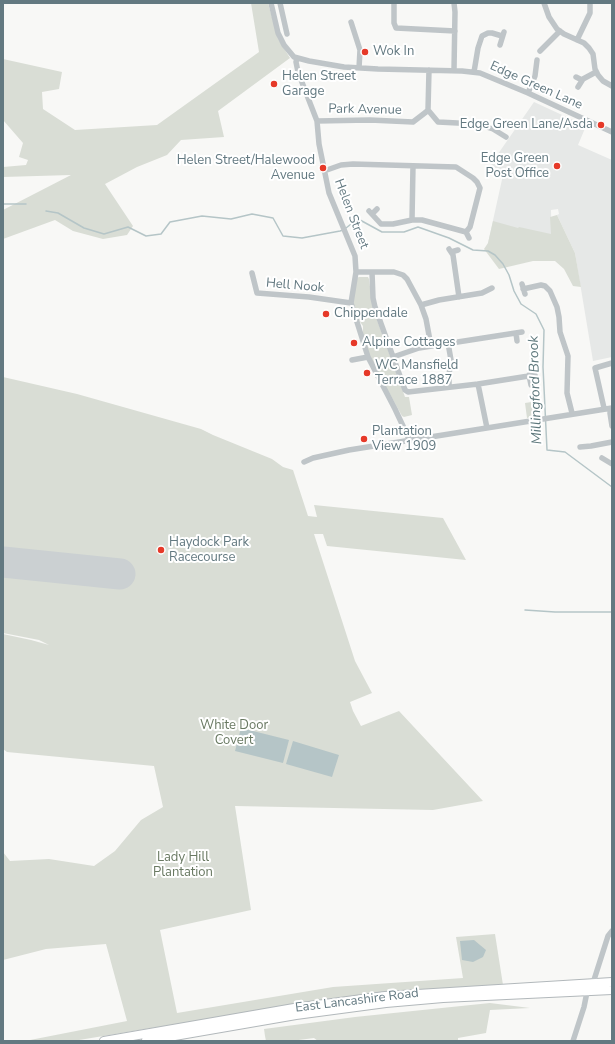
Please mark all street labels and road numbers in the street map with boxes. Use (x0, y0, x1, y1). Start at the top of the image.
street label: Edge Green Lane (487, 59, 585, 113)
street label: Park Avenue (328, 102, 402, 118)
street label: Helen Street (331, 177, 371, 251)
street label: Hell Nook (265, 276, 325, 296)
street label: East Lancashire Road (294, 986, 420, 1016)

